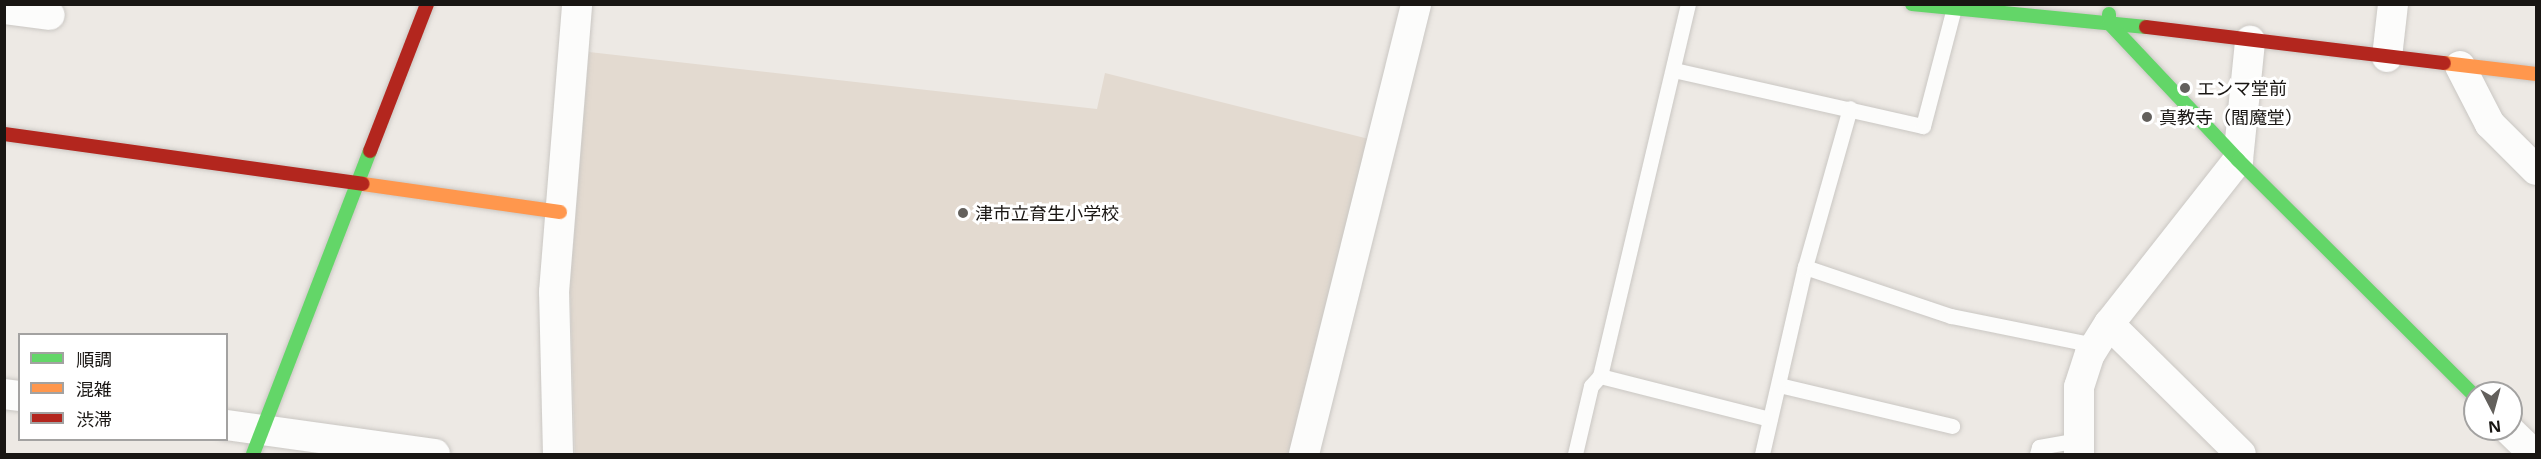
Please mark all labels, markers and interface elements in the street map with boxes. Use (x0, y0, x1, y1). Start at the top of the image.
place label: エンマ堂前 (2197, 77, 2287, 99)
marker: エンマ堂前 (2178, 81, 2192, 95)
place label: 真教寺（閻魔堂） (2159, 106, 2303, 128)
marker: 真教寺（閻魔堂） (2140, 110, 2154, 124)
place label: 津市立育生小学校 (975, 202, 1119, 224)
marker: 津市立育生小学校 (956, 206, 970, 220)
legend (18, 333, 228, 441)
text: 順調 (76, 347, 112, 371)
text: 混雑 (76, 377, 112, 401)
north arrow (2463, 381, 2523, 441)
text: 渋滞 (76, 407, 112, 431)
text: N (2487, 415, 2502, 439)

